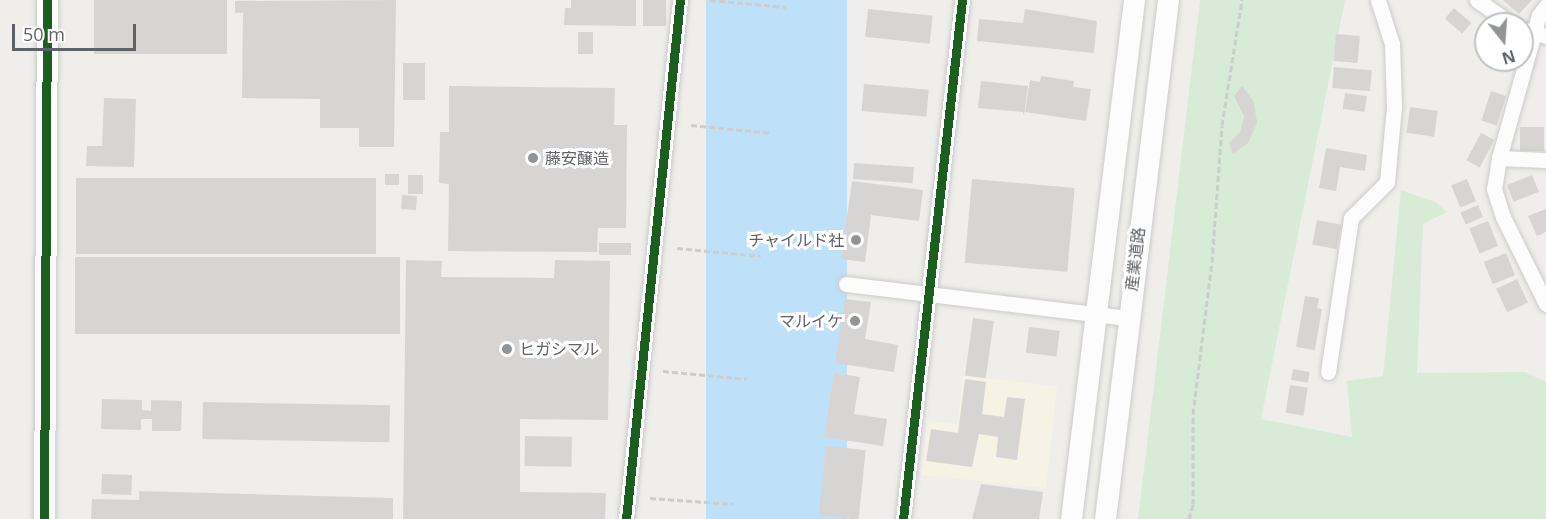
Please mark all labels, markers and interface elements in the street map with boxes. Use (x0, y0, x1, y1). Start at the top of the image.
scale bar (15, 12, 140, 50)
north arrow (1474, 12, 1534, 72)
text: 50 m (23, 22, 65, 46)
text: N (1499, 45, 1518, 70)
place label: 藤安醸造 (545, 148, 609, 168)
marker: 藤安醸造 (526, 151, 540, 165)
street label: 産業道路 (1122, 226, 1148, 292)
place label: チャイルド社 (748, 230, 844, 250)
marker: チャイルド社 (849, 233, 863, 247)
place label: マルイケ (779, 311, 843, 331)
marker: マルイケ (848, 314, 862, 328)
place label: ヒガシマル (519, 339, 599, 359)
marker: ヒガシマル (500, 342, 514, 356)

